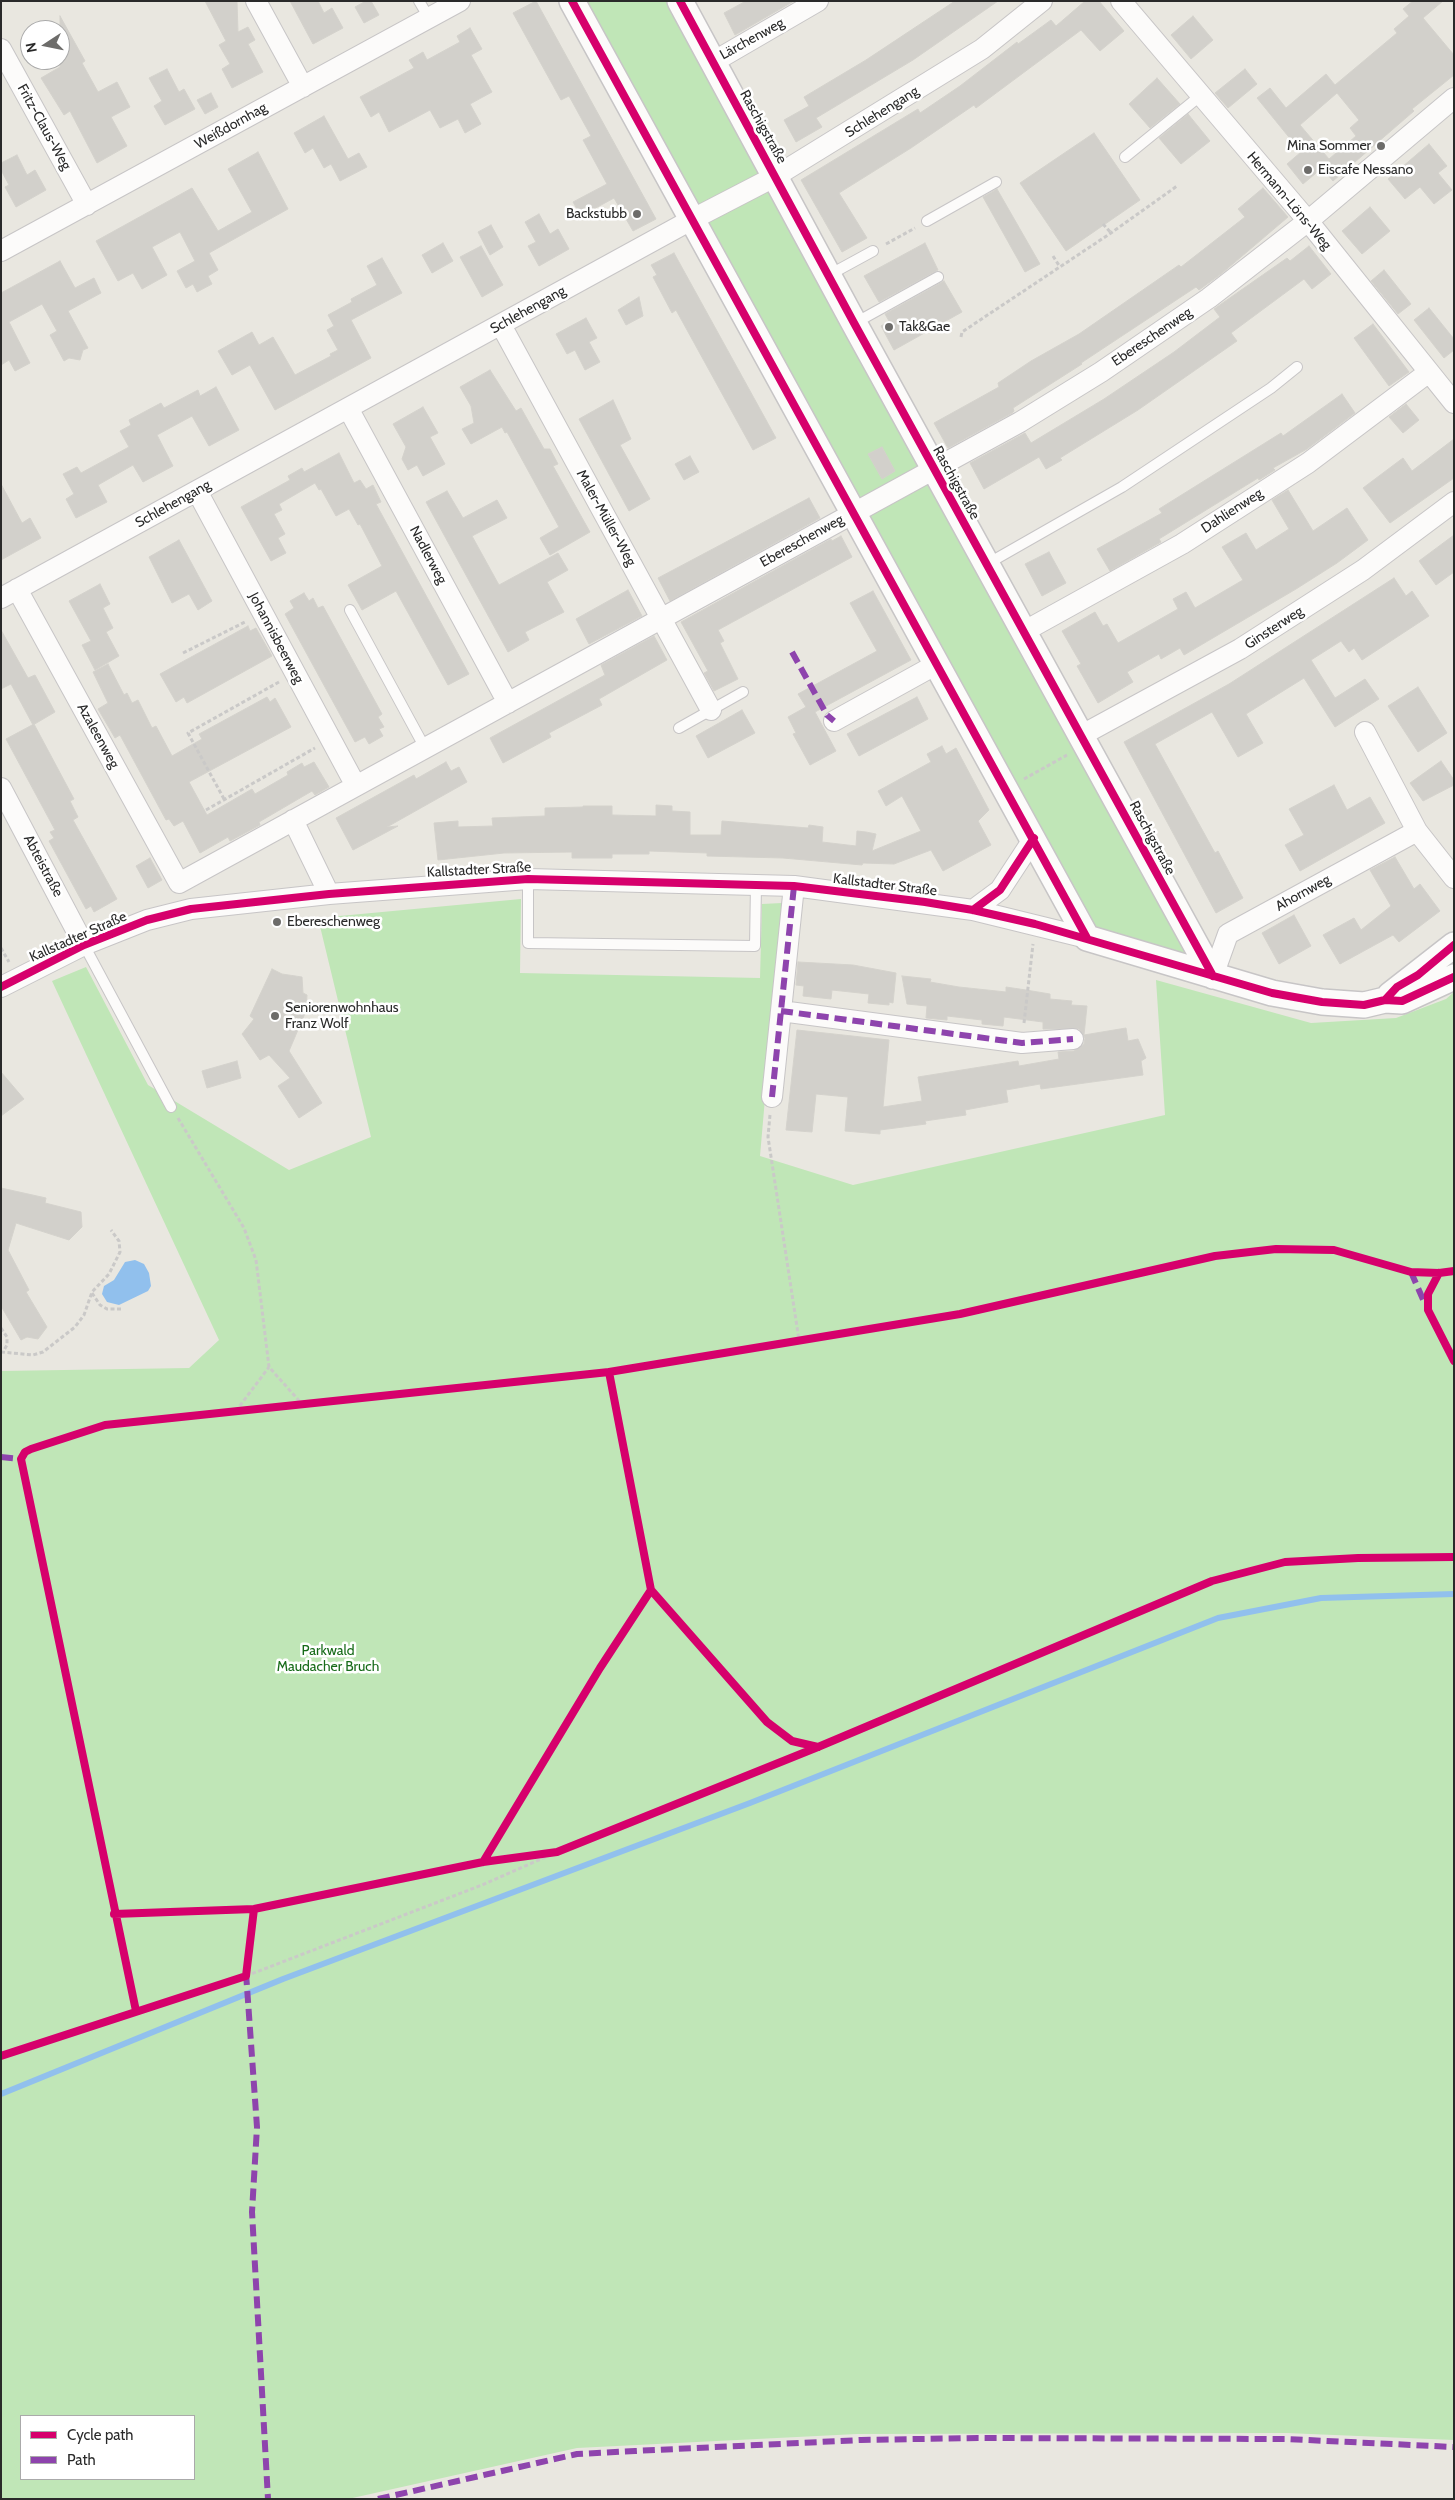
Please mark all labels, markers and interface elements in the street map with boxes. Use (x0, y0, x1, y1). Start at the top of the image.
street label: Lärchenweg (717, 14, 787, 64)
north arrow (20, 20, 70, 70)
text: N (21, 41, 41, 54)
street label: Fritz-Claus-Weg (13, 81, 75, 173)
street label: Schlehengang (842, 83, 922, 141)
street label: Raschigstraße (736, 87, 790, 167)
street label: Weißdornhag (192, 99, 270, 153)
place label: Mina Sommer (1287, 138, 1371, 154)
marker: Mina Sommer (1375, 140, 1387, 152)
street label: Hermann-Löns-Weg (1243, 149, 1335, 253)
place label: Eiscafe Nessano (1318, 162, 1413, 178)
marker: Eiscafe Nessano (1302, 164, 1314, 176)
place label: Backstubb (566, 206, 627, 222)
marker: Backstubb (631, 208, 643, 220)
street label: Schlehengang (487, 282, 569, 338)
street label: Ebereschenweg (1109, 304, 1195, 370)
place label: Tak&Gae (899, 319, 950, 335)
marker: Tak&Gae (883, 321, 895, 333)
street label: Raschigstraße (929, 443, 983, 523)
street label: Maler-Müller-Weg (573, 467, 639, 569)
street label: Schlehengang (132, 476, 214, 532)
street label: Dahlienweg (1198, 485, 1266, 537)
street label: Ebereschenweg (757, 511, 847, 571)
street label: Nadlerweg (406, 523, 450, 587)
street label: Johannisbeerweg (245, 590, 307, 686)
street label: Ginsterweg (1242, 603, 1306, 653)
street label: Azaleenweg (73, 701, 123, 771)
street label: Raschigstraße (1125, 798, 1179, 878)
street label: Abteistraße (20, 832, 66, 900)
street label: Kallstadter Straße (426, 859, 532, 881)
street label: Kallstadter Straße (832, 870, 938, 900)
street label: Ahornweg (1273, 871, 1333, 915)
street label: Kallstadter Straße (27, 908, 129, 966)
place label: Ebereschenweg (287, 914, 380, 930)
marker: Ebereschenweg (271, 916, 283, 928)
place label: Seniorenwohnhaus Franz Wolf (285, 1000, 399, 1032)
marker: Seniorenwohnhaus Franz Wolf (269, 1010, 281, 1022)
park label: Parkwald Maudacher Bruch (277, 1643, 379, 1675)
legend (20, 2415, 195, 2480)
text: Cycle path (67, 2426, 133, 2444)
text: Path (67, 2451, 96, 2469)

